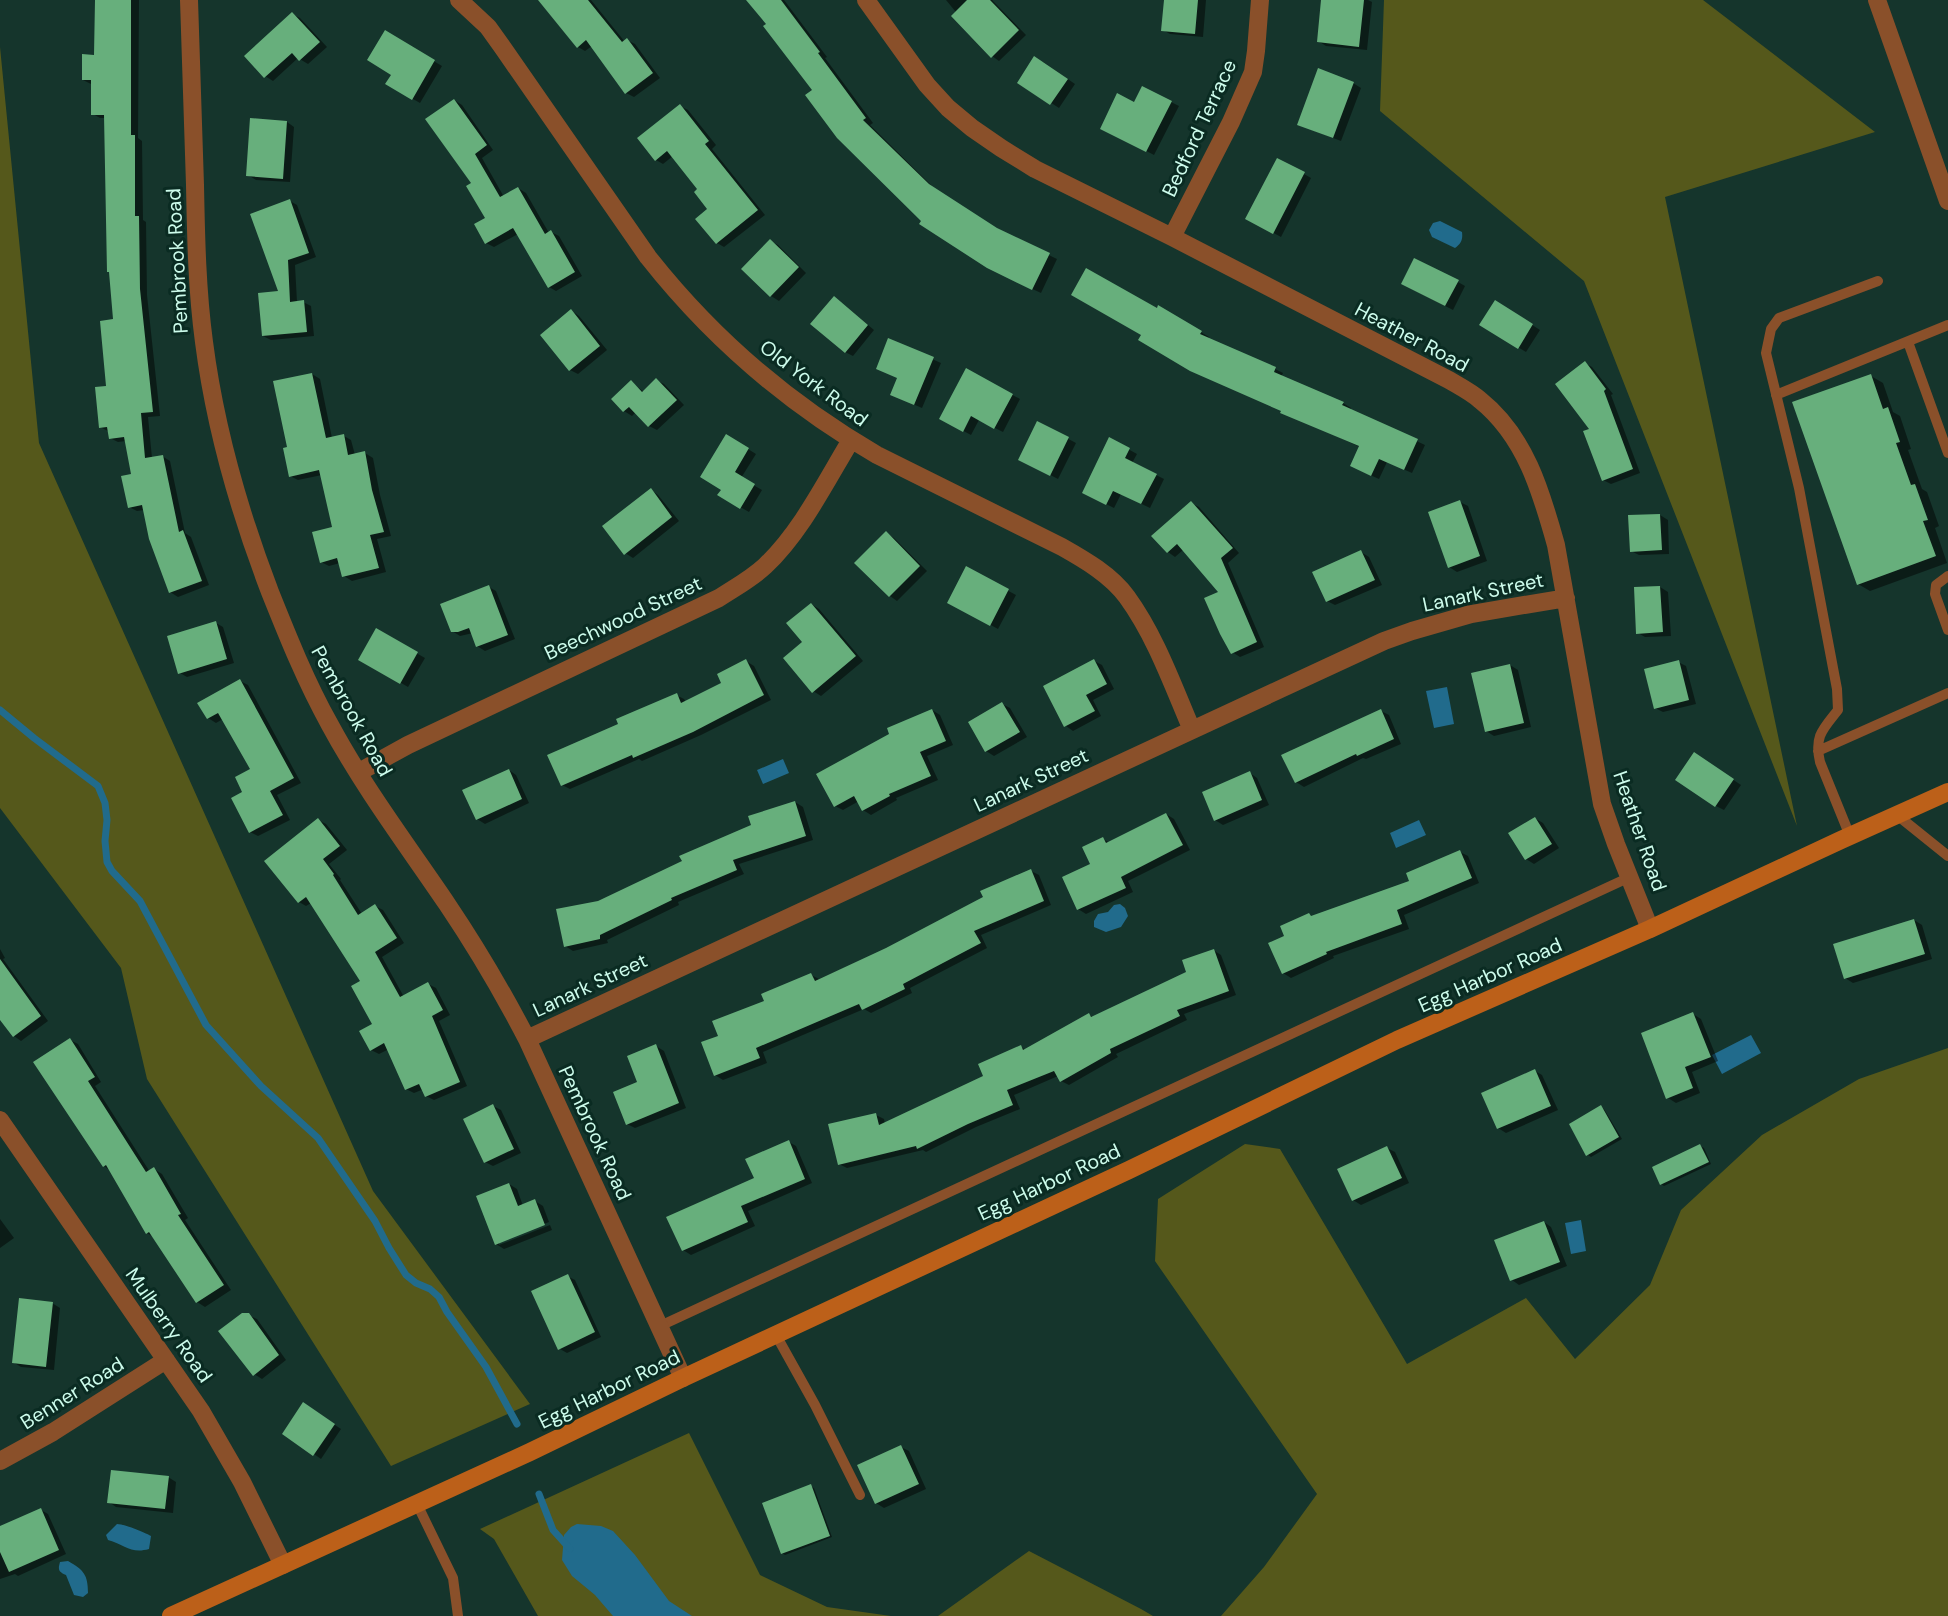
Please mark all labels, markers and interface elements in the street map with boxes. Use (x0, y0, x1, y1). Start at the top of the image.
street label: Bedford Terrace (1156, 55, 1242, 201)
street label: Pembrook Road (160, 188, 194, 334)
street label: Heather Road (1350, 296, 1474, 378)
street label: Old York Road (755, 334, 873, 432)
street label: Lanark Street (1420, 566, 1546, 618)
street label: Beechwood Street (540, 570, 706, 666)
street label: Pembrook Road (305, 641, 399, 781)
street label: Lanark Street (970, 742, 1092, 818)
street label: Heather Road (1607, 767, 1673, 895)
street label: Egg Harbor Road (1414, 932, 1566, 1018)
street label: Lanark Street (529, 947, 651, 1023)
street label: Pembrook Road (552, 1062, 638, 1204)
street label: Egg Harbor Road (973, 1138, 1125, 1226)
street label: Mulberry Road (120, 1262, 218, 1388)
street label: Egg Harbor Road (534, 1343, 684, 1435)
street label: Benner Road (15, 1351, 129, 1435)

